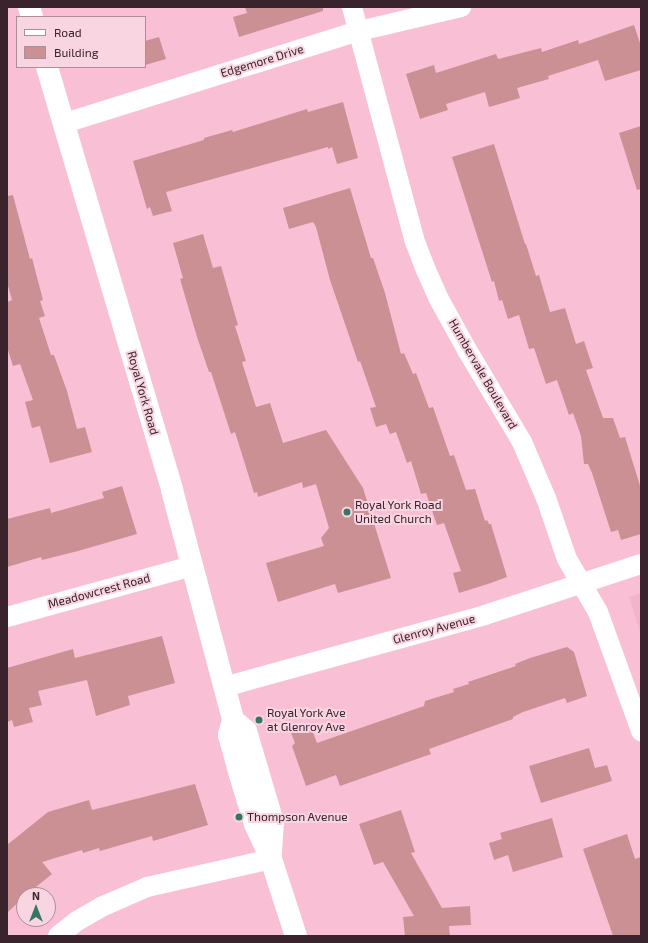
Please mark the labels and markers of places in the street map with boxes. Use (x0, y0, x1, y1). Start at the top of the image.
place label: Royal York Road United Church (355, 498, 442, 526)
marker: Royal York Road United Church (342, 507, 352, 517)
place label: Royal York Ave at Glenroy Ave (267, 706, 347, 734)
marker: Royal York Ave at Glenroy Ave (254, 715, 264, 725)
place label: Thompson Avenue (247, 810, 348, 824)
marker: Thompson Avenue (234, 812, 244, 822)

